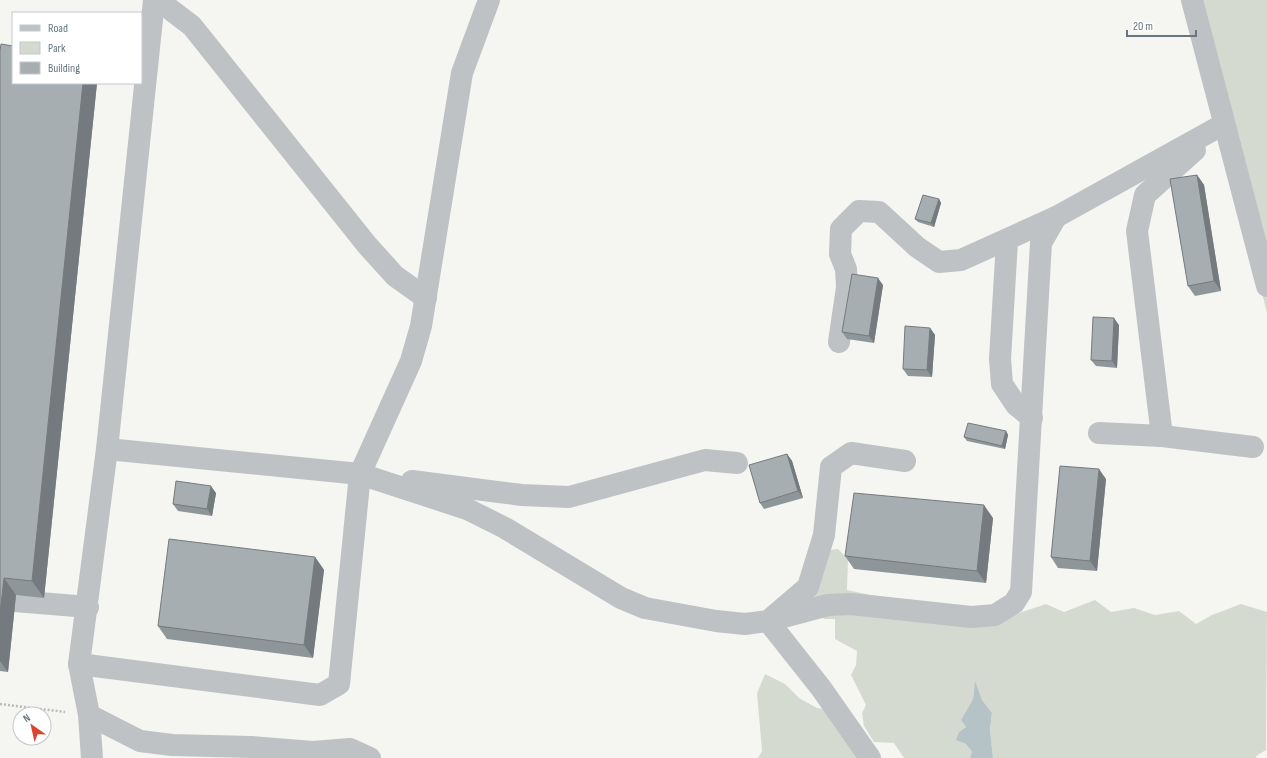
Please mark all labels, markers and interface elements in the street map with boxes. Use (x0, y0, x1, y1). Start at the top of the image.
legend (12, 12, 142, 84)
scale bar (1127, 12, 1196, 38)
text: 20 m (1133, 19, 1153, 34)
text: Road (48, 21, 68, 36)
text: Park (48, 41, 66, 56)
text: Building (48, 61, 80, 76)
north arrow (12, 706, 52, 746)
text: N (21, 711, 33, 725)

